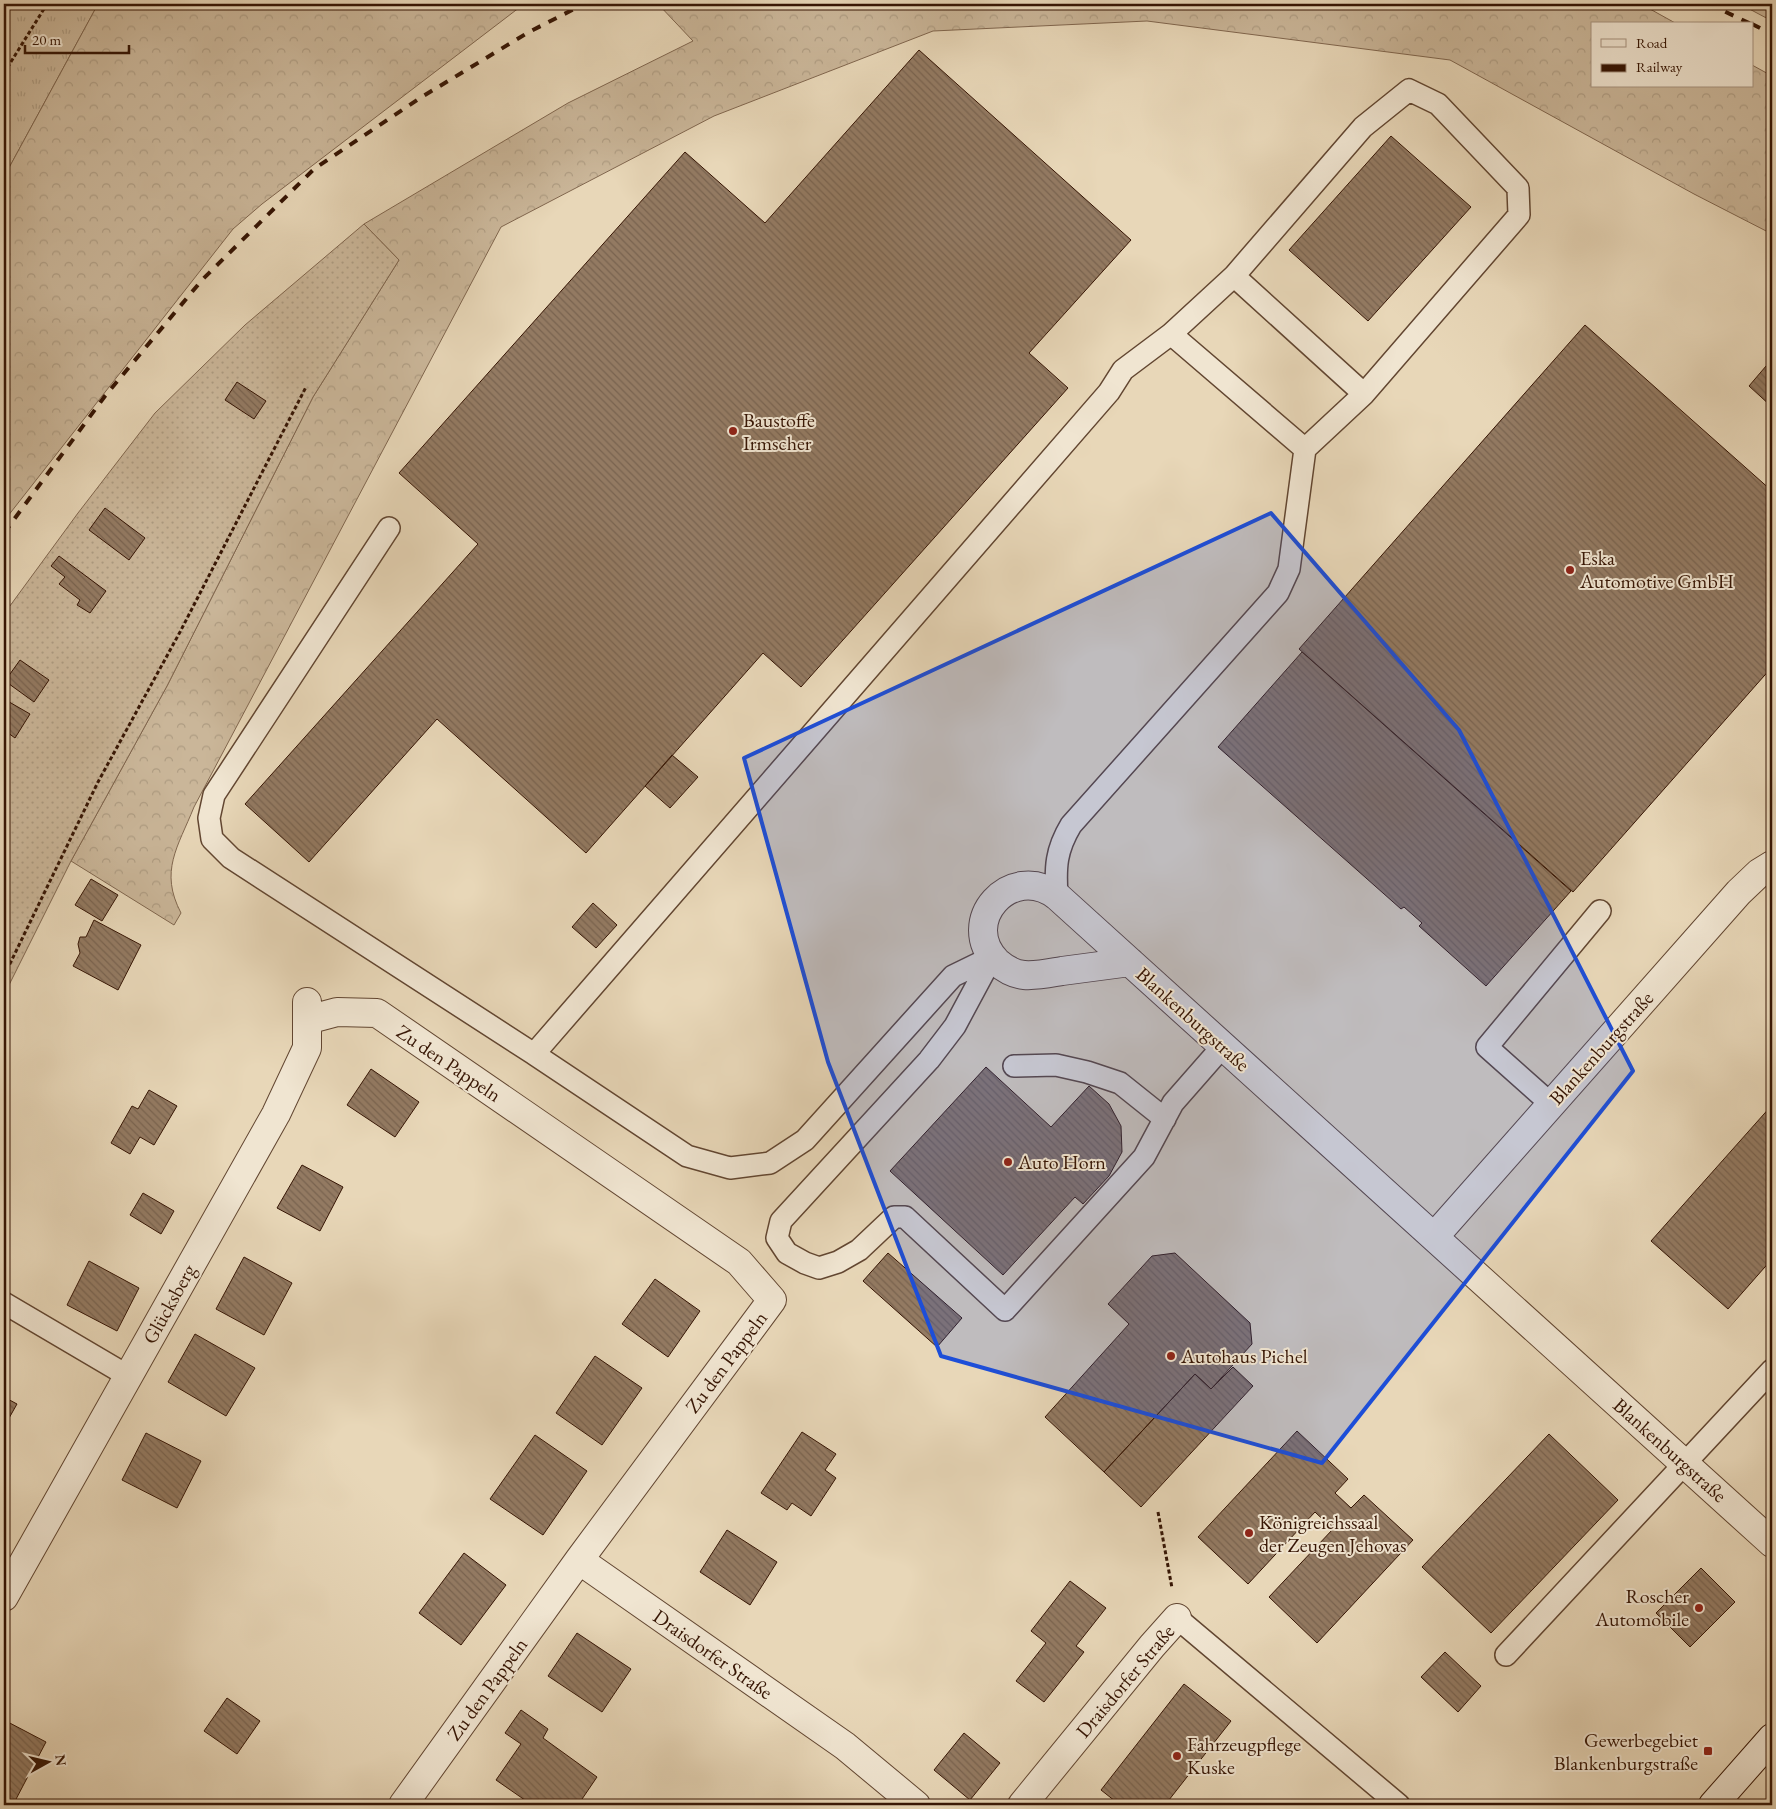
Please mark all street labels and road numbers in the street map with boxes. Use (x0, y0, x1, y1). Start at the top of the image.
street label: Blankenburgstraße (1131, 961, 1255, 1077)
street label: Blankenburgstraße (1543, 986, 1659, 1110)
street label: Zu den Pappeln (392, 1018, 507, 1108)
street label: Glücksberg (136, 1259, 202, 1349)
street label: Zu den Pappeln (679, 1306, 773, 1418)
street label: Blankenburgstraße (1608, 1392, 1732, 1508)
street label: Draisdorfer Straße (648, 1603, 778, 1705)
street label: Draisdorfer Straße (1070, 1619, 1180, 1743)
street label: Zu den Pappeln (441, 1632, 533, 1746)

